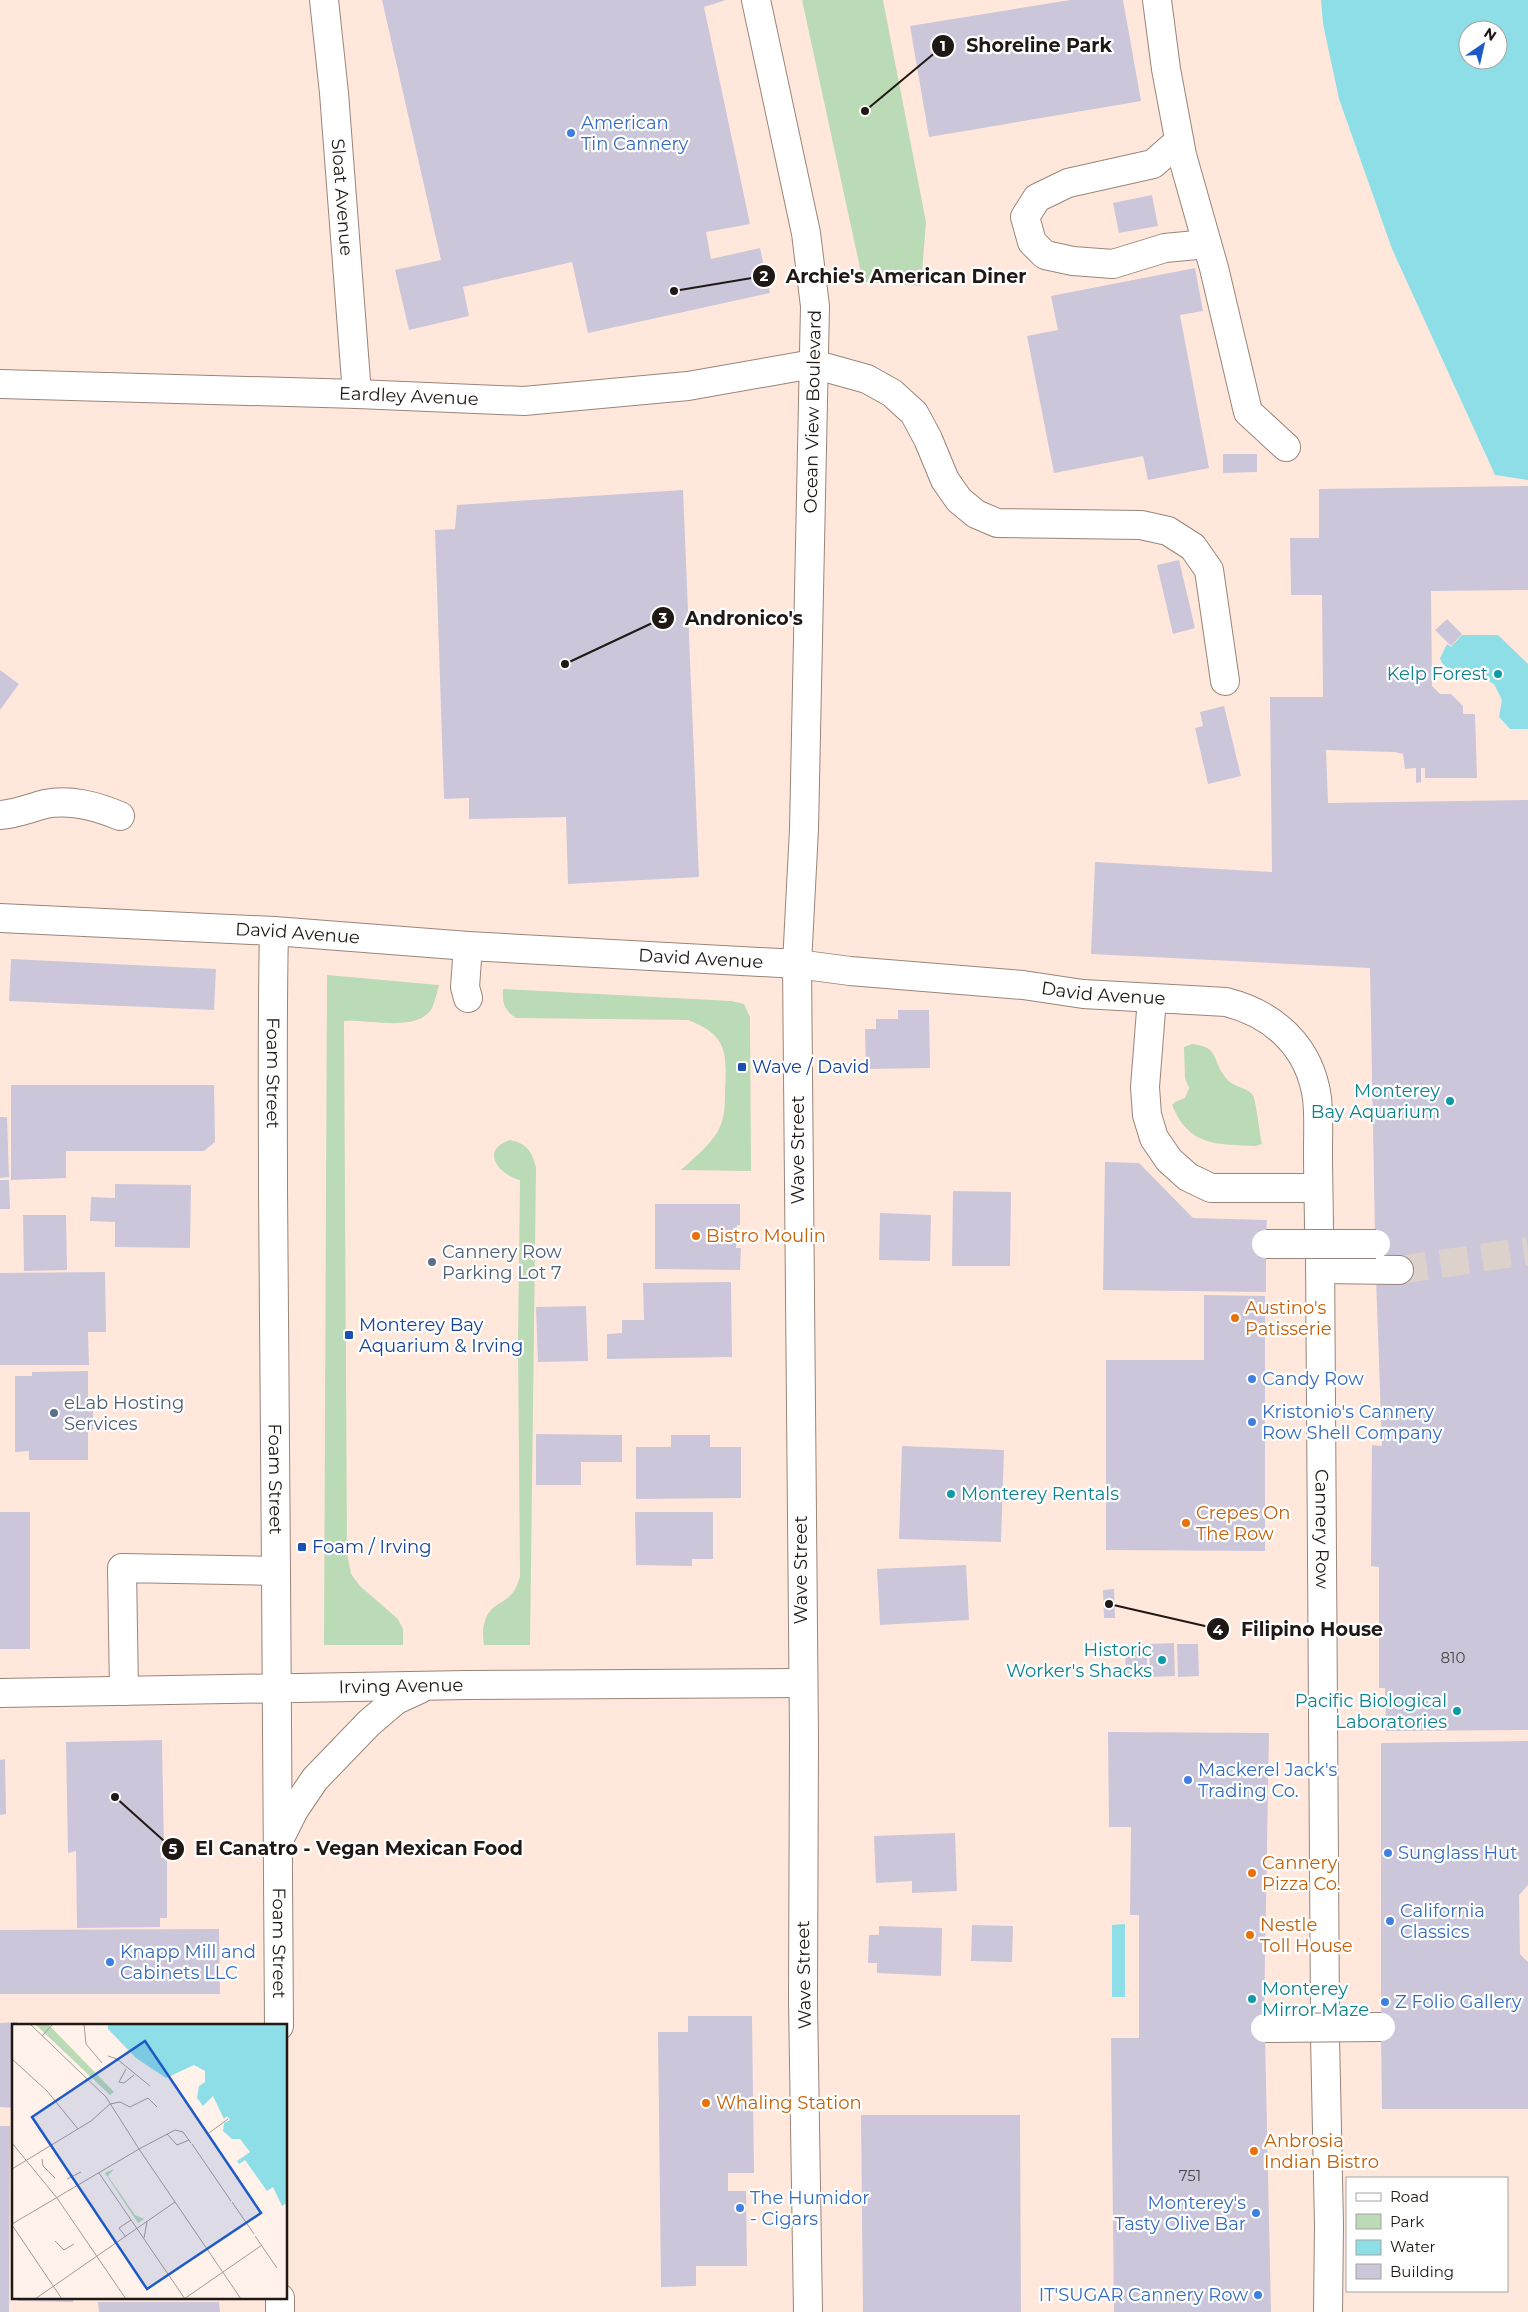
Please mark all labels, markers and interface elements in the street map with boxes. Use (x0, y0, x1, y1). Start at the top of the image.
north arrow (1458, 20, 1508, 70)
text: N (1481, 24, 1500, 45)
callout: Shoreline Park (931, 29, 1122, 63)
text: Shoreline Park (966, 34, 1112, 57)
text: 1 (940, 36, 946, 55)
place label: American Tin Cannery (581, 112, 689, 155)
marker: American Tin Cannery (565, 127, 577, 139)
street label: Sloat Avenue (327, 138, 357, 257)
callout: Archie's American Diner (751, 259, 1037, 293)
text: Archie's American Diner (785, 265, 1026, 288)
text: 2 (760, 266, 769, 285)
street label: Ocean View Boulevard (800, 310, 826, 514)
street label: Eardley Avenue (339, 382, 479, 410)
callout: Andronico's (650, 601, 813, 635)
text: Andronico's (684, 607, 803, 630)
text: 3 (658, 608, 668, 627)
place label: Kelp Forest (1387, 663, 1488, 685)
marker: Kelp Forest (1492, 668, 1504, 680)
street label: David Avenue (235, 918, 361, 949)
street label: David Avenue (638, 944, 764, 973)
street label: David Avenue (1040, 977, 1166, 1010)
street label: Foam Street (262, 1017, 284, 1129)
place label: Wave / David (752, 1056, 869, 1078)
marker: Wave / David (736, 1061, 748, 1073)
place label: Monterey Bay Aquarium (1311, 1080, 1440, 1123)
marker: Monterey Bay Aquarium (1444, 1095, 1456, 1107)
street label: Wave Street (787, 1096, 809, 1204)
place label: Bistro Moulin (706, 1225, 826, 1247)
marker: Bistro Moulin (690, 1230, 702, 1242)
place label: Cannery Row Parking Lot 7 (442, 1241, 562, 1284)
marker: Cannery Row Parking Lot 7 (426, 1256, 438, 1268)
place label: Austino's Patisserie (1245, 1297, 1332, 1340)
marker: Austino's Patisserie (1229, 1312, 1241, 1324)
place label: Monterey Bay Aquarium & Irving (359, 1314, 523, 1357)
marker: Monterey Bay Aquarium & Irving (343, 1329, 355, 1341)
place label: Candy Row (1262, 1368, 1364, 1390)
marker: Candy Row (1246, 1373, 1258, 1385)
place label: eLab Hosting Services (64, 1392, 184, 1435)
place label: Kristonio's Cannery Row Shell Company (1262, 1401, 1442, 1444)
marker: eLab Hosting Services (48, 1407, 60, 1419)
marker: Kristonio's Cannery Row Shell Company (1246, 1416, 1258, 1428)
street label: Foam Street (264, 1423, 287, 1535)
street label: Cannery Row (1310, 1469, 1333, 1589)
place label: Monterey Rentals (961, 1483, 1119, 1505)
marker: Monterey Rentals (945, 1488, 957, 1500)
place label: Crepes On The Row (1196, 1502, 1290, 1545)
street label: Wave Street (790, 1516, 812, 1624)
marker: Crepes On The Row (1180, 1517, 1192, 1529)
place label: Foam / Irving (312, 1536, 432, 1558)
marker: Foam / Irving (296, 1541, 308, 1553)
callout: Filipino House (1205, 1612, 1393, 1646)
text: Filipino House (1241, 1618, 1383, 1641)
text: 4 (1213, 1620, 1224, 1639)
place label: Historic Worker's Shacks (1006, 1639, 1152, 1682)
house number: 810 (1441, 1648, 1466, 1667)
marker: Historic Worker's Shacks (1156, 1654, 1168, 1666)
street label: Irving Avenue (338, 1674, 464, 1698)
place label: Pacific Biological Laboratories (1295, 1690, 1447, 1733)
marker: Pacific Biological Laboratories (1451, 1705, 1463, 1717)
place label: Mackerel Jack's Trading Co. (1198, 1759, 1338, 1802)
marker: Mackerel Jack's Trading Co. (1182, 1774, 1194, 1786)
callout: El Canatro - Vegan Mexican Food (161, 1832, 533, 1866)
text: El Canatro - Vegan Mexican Food (195, 1837, 523, 1860)
text: 5 (169, 1839, 178, 1858)
place label: Sunglass Hut (1398, 1842, 1517, 1864)
marker: Sunglass Hut (1382, 1847, 1394, 1859)
place label: Cannery Pizza Co. (1262, 1852, 1341, 1895)
marker: Cannery Pizza Co. (1246, 1867, 1258, 1879)
street label: Foam Street (268, 1887, 290, 1999)
place label: California Classics (1400, 1900, 1485, 1943)
place label: Nestle Toll House (1260, 1914, 1353, 1957)
marker: California Classics (1384, 1915, 1396, 1927)
street label: Wave Street (792, 1920, 816, 2030)
marker: Nestle Toll House (1244, 1929, 1256, 1941)
place label: Knapp Mill and Cabinets LLC (120, 1941, 256, 1984)
marker: Knapp Mill and Cabinets LLC (104, 1956, 116, 1968)
place label: Monterey Mirror Maze (1262, 1978, 1369, 2021)
place label: Z Folio Gallery (1395, 1991, 1522, 2013)
marker: Monterey Mirror Maze (1246, 1993, 1258, 2005)
marker: Z Folio Gallery (1379, 1996, 1391, 2008)
inset map (12, 2024, 288, 2300)
place label: Whaling Station (716, 2092, 862, 2114)
marker: Whaling Station (700, 2097, 712, 2109)
place label: Anbrosia Indian Bistro (1264, 2130, 1379, 2173)
marker: Anbrosia Indian Bistro (1248, 2145, 1260, 2157)
house number: 751 (1179, 2166, 1201, 2185)
legend (1346, 2177, 1508, 2292)
place label: The Humidor - Cigars (750, 2187, 869, 2230)
text: Road (1390, 2187, 1429, 2206)
place label: Monterey's Tasty Olive Bar (1114, 2192, 1246, 2235)
marker: The Humidor - Cigars (734, 2202, 746, 2214)
marker: Monterey's Tasty Olive Bar (1250, 2207, 1262, 2219)
text: Park (1390, 2212, 1424, 2231)
text: Water (1390, 2237, 1436, 2256)
text: Building (1390, 2262, 1454, 2281)
place label: IT'SUGAR Cannery Row (1039, 2284, 1248, 2306)
marker: IT'SUGAR Cannery Row (1252, 2289, 1264, 2301)

